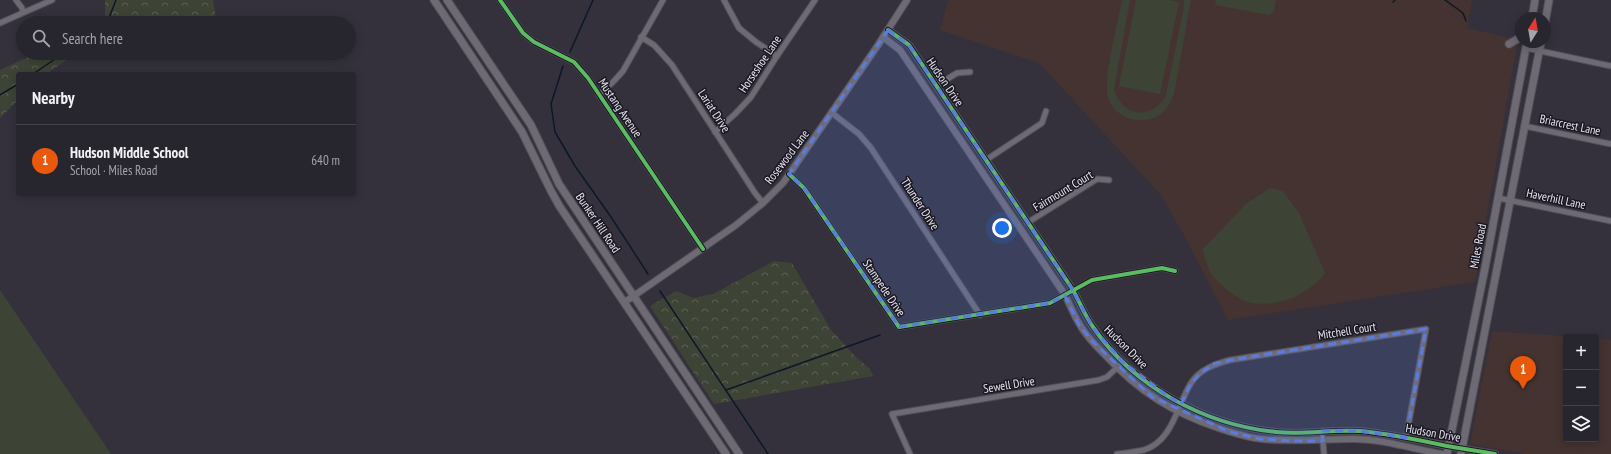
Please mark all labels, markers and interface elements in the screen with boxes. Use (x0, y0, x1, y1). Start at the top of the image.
north arrow (1515, 12, 1551, 48)
search box (16, 16, 356, 60)
icon: search (30, 27, 52, 49)
text: Search here (62, 29, 123, 48)
street label: Horseshoe Lane (735, 32, 784, 95)
street label: Hudson Drive (924, 54, 967, 109)
street label: Mustang Avenue (595, 75, 646, 140)
text: Nearby (32, 87, 75, 109)
street label: Lariat Drive (695, 87, 734, 135)
street label: Briarcrest Lane (1538, 111, 1602, 138)
street label: Rosewood Lane (761, 126, 812, 187)
text: Hudson Middle School (70, 143, 189, 162)
text: 1 (42, 152, 48, 169)
text: 640 m (311, 152, 340, 169)
text: School · Miles Road (70, 162, 157, 179)
street label: Fairmount Court (1030, 166, 1096, 214)
street label: Thunder Drive (898, 175, 943, 233)
street label: Haverhill Lane (1525, 185, 1587, 212)
street label: Bunker Hill Road (573, 190, 624, 256)
your location (992, 218, 1012, 238)
street label: Miles Road (1466, 222, 1489, 269)
street label: Stampede Drive (860, 256, 909, 319)
street label: Mitchell Court (1317, 318, 1378, 342)
street label: Hudson Drive (1101, 322, 1151, 372)
map controls (1563, 334, 1599, 442)
button: + (1563, 334, 1599, 370)
pin: 1 (1510, 356, 1536, 389)
button: − (1563, 370, 1599, 406)
street label: Sewell Drive (982, 373, 1036, 396)
button: layers (1563, 406, 1599, 442)
street label: Hudson Drive (1404, 420, 1462, 445)

